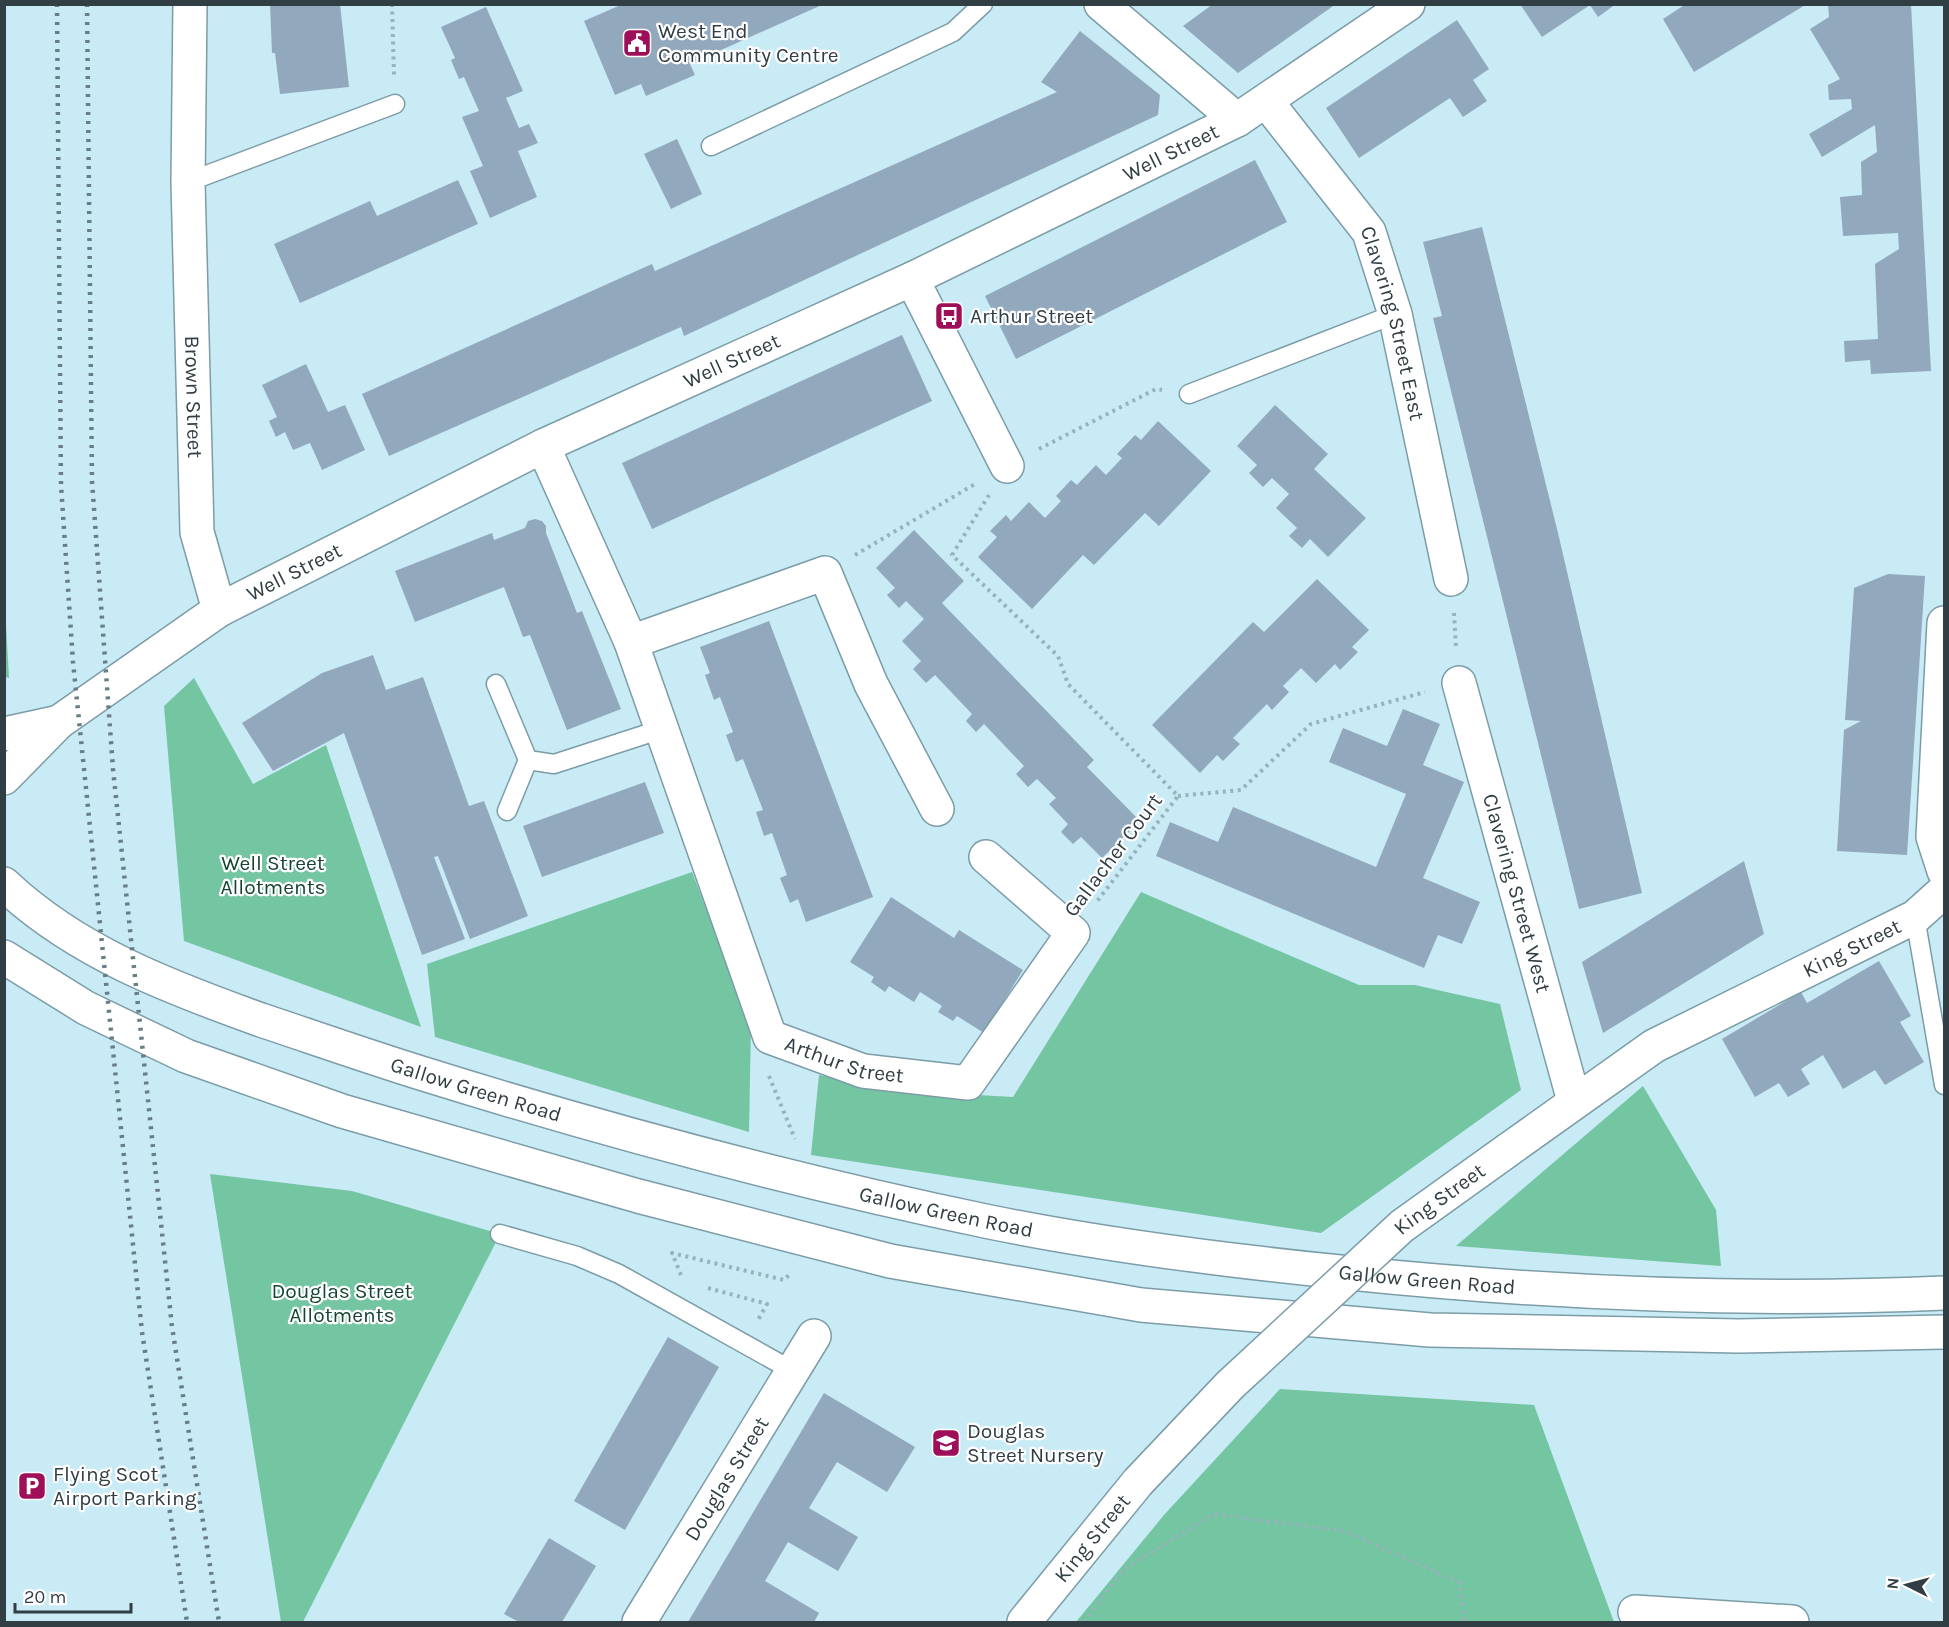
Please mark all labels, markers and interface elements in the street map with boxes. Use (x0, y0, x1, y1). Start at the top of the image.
place label: West End Community Centre (658, 19, 839, 67)
public building icon: West End Community Centre (621, 27, 653, 59)
street label: Well Street (1119, 119, 1223, 186)
street label: Clavering Street East (1356, 223, 1429, 423)
bus stop icon: Arthur Street (933, 300, 965, 332)
place label: Arthur Street (970, 304, 1093, 328)
street label: Well Street (680, 328, 784, 393)
street label: Brown Street (180, 335, 207, 459)
street label: Well Street (243, 538, 346, 606)
street label: Gallacher Court (1059, 789, 1167, 921)
street label: Clavering Street West (1478, 791, 1556, 996)
park label: Well Street Allotments (220, 851, 326, 899)
street label: King Street (1799, 914, 1905, 982)
street label: Arthur Street (782, 1031, 905, 1088)
street label: Gallow Green Road (388, 1052, 564, 1127)
street label: King Street (1389, 1158, 1490, 1240)
street label: Gallow Green Road (857, 1181, 1035, 1242)
street label: Gallow Green Road (1338, 1260, 1516, 1299)
park label: Douglas Street Allotments (271, 1279, 413, 1327)
street label: Douglas Street (680, 1412, 774, 1545)
place label: Douglas Street Nursery (967, 1419, 1104, 1467)
school or university icon: Douglas Street Nursery (930, 1427, 962, 1459)
place label: Flying Scot Airport Parking (53, 1462, 197, 1510)
parking icon: Flying Scot Airport Parking (16, 1470, 48, 1502)
street label: King Street (1049, 1489, 1135, 1587)
north arrow (1877, 1555, 1937, 1615)
scale bar (15, 1576, 130, 1614)
text: N (1883, 1577, 1903, 1590)
text: 20 m (24, 1586, 66, 1608)

